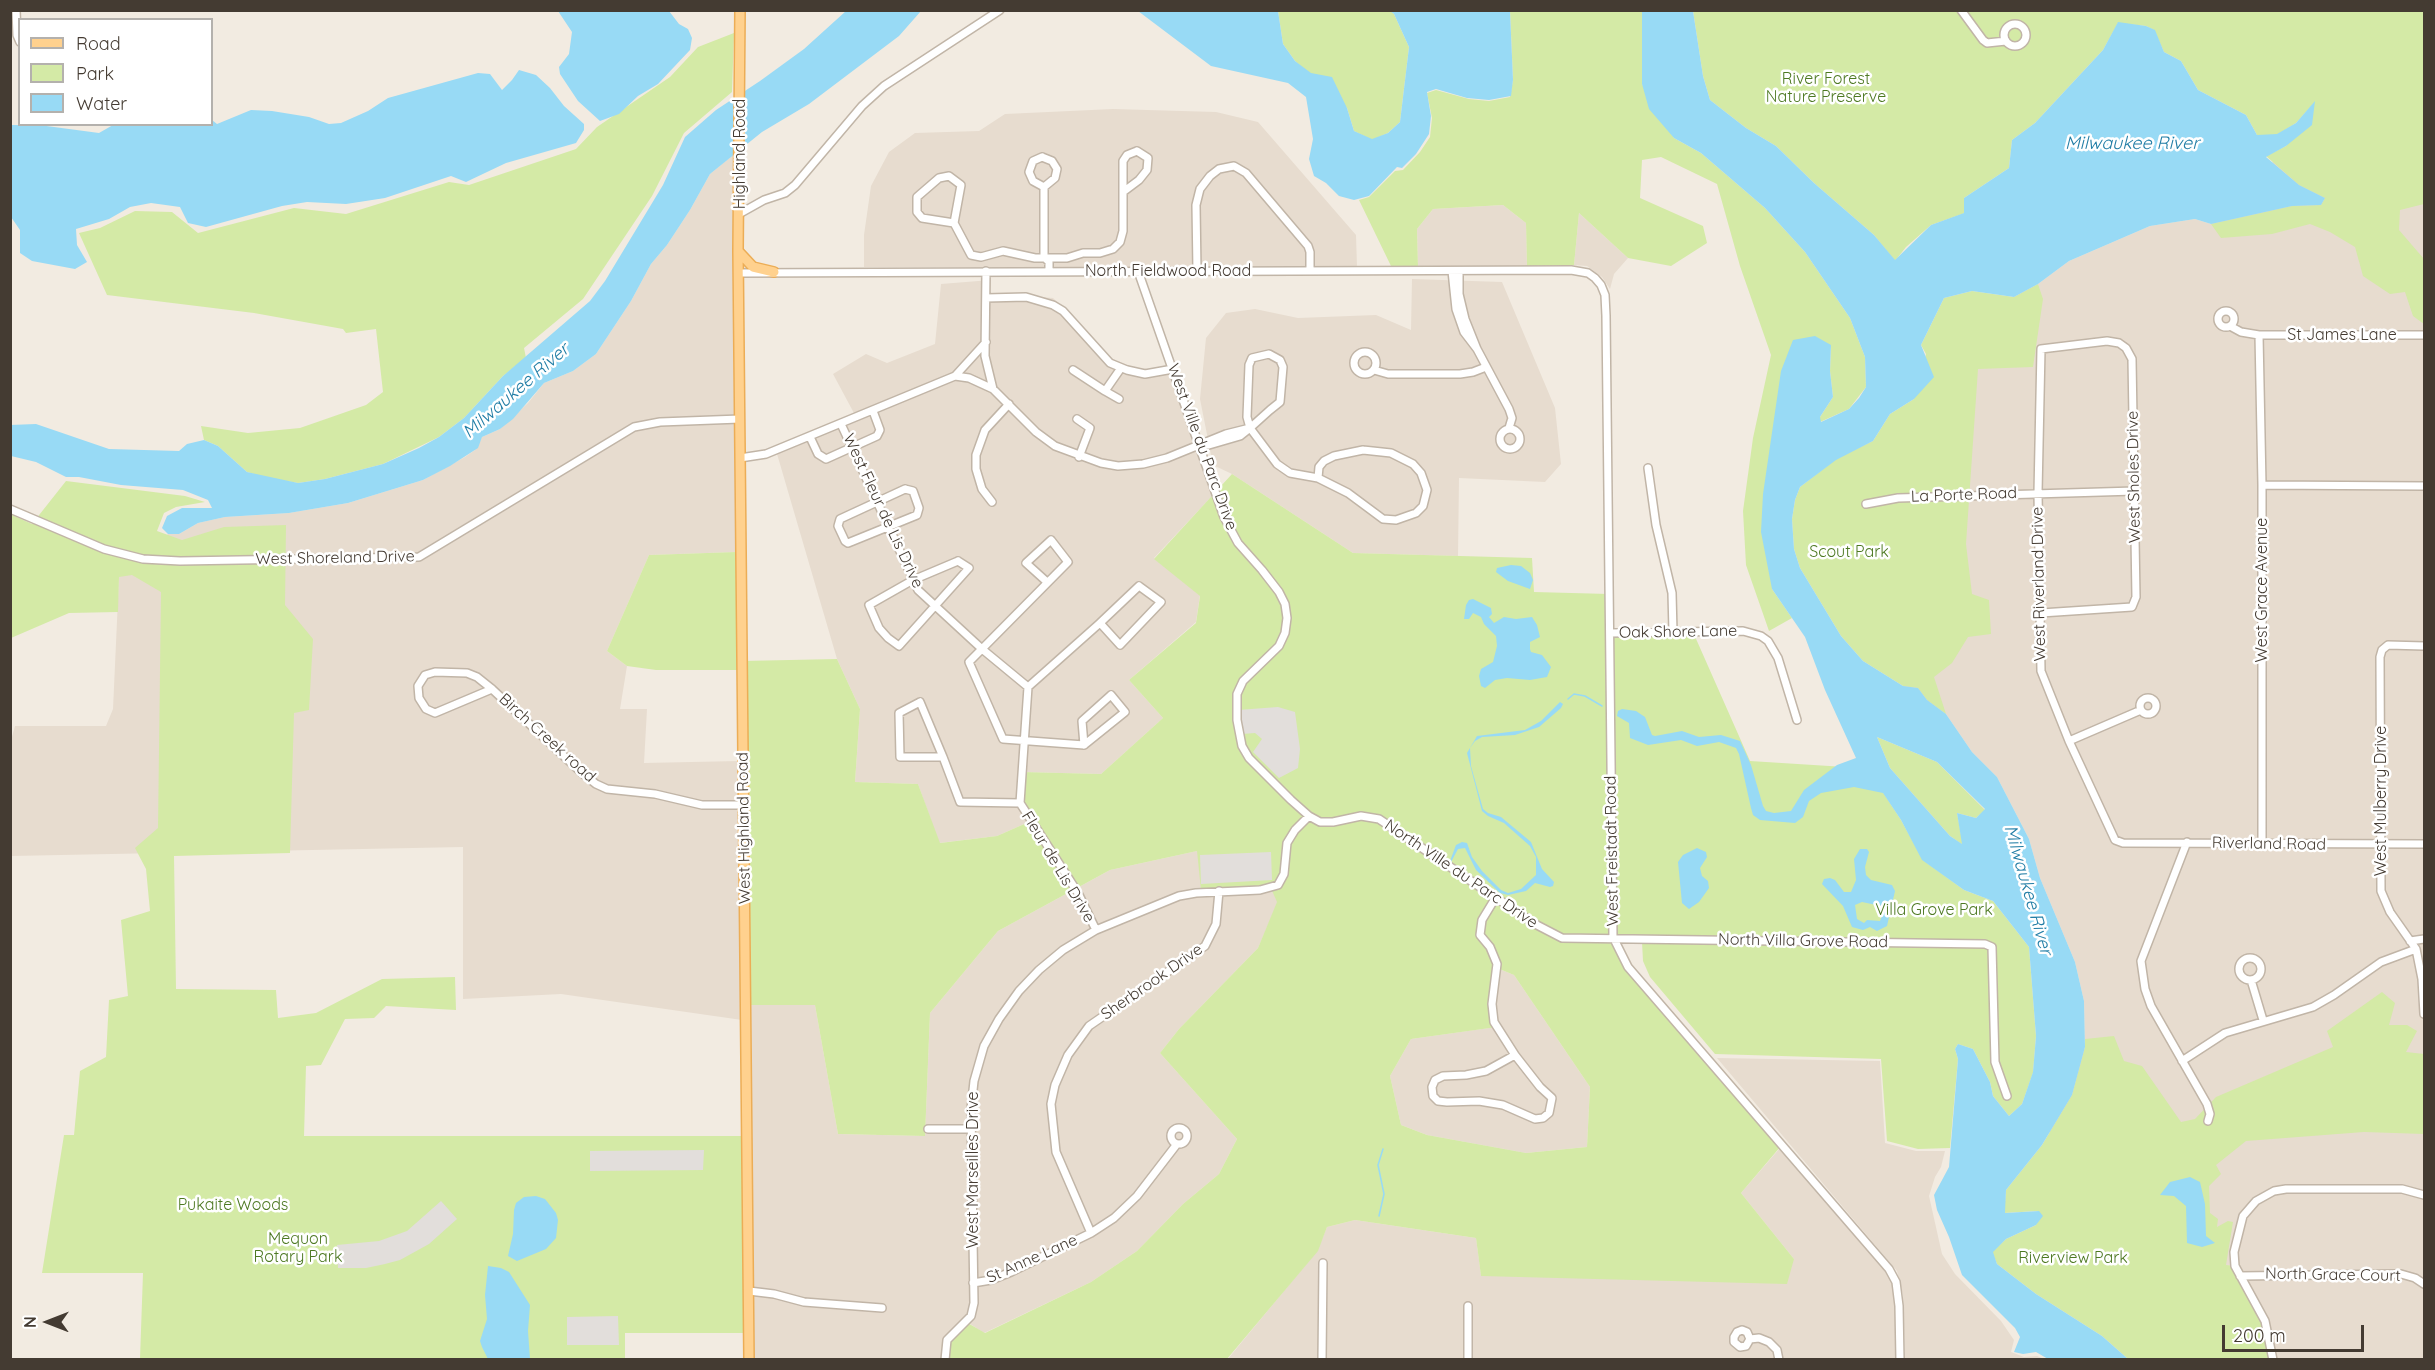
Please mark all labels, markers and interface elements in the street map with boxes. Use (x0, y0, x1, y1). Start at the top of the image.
legend (18, 18, 213, 126)
text: Road (76, 32, 121, 55)
text: Park (76, 62, 114, 85)
park label: River Forest Nature Preserve (1766, 69, 1886, 107)
text: Water (76, 92, 127, 115)
street label: Highland Road (730, 99, 750, 209)
water label: Milwaukee River (2065, 133, 2199, 155)
street label: North Fieldwood Road (1085, 261, 1251, 281)
street label: St James Lane (2287, 325, 2397, 345)
water label: Milwaukee River (458, 339, 574, 443)
street label: West Ville du Parc Drive (1163, 361, 1241, 533)
street label: West Sholes Drive (2123, 411, 2145, 543)
street label: West Fleur de Lis Drive (839, 431, 927, 591)
street label: La Porte Road (1911, 484, 2017, 506)
street label: West Riverland Drive (2028, 507, 2050, 661)
street label: West Grace Avenue (2252, 518, 2272, 662)
park label: Scout Park (1809, 542, 1889, 562)
street label: West Shoreland Drive (255, 547, 415, 569)
street label: Oak Shore Lane (1619, 621, 1737, 643)
street label: Birch Creek road (495, 690, 599, 786)
street label: West Mulberry Drive (2371, 726, 2391, 876)
street label: West Highland Road (733, 752, 755, 904)
street label: West Freistadt Road (1601, 776, 1623, 926)
street label: Fleur de Lis Drive (1017, 808, 1099, 926)
street label: North Ville du Parc Drive (1381, 816, 1541, 932)
water label: Milwaukee River (1999, 823, 2057, 957)
street label: Riverland Road (2212, 833, 2326, 855)
park label: Villa Grove Park (1875, 900, 1993, 920)
street label: North Villa Grove Road (1718, 930, 1888, 952)
street label: Sherbrook Drive (1098, 940, 1206, 1024)
street label: West Marseilles Drive (963, 1091, 983, 1249)
park label: Pukaite Woods (178, 1195, 288, 1215)
park label: Mequon Rotary Park (254, 1229, 342, 1267)
street label: St Anne Lane (984, 1230, 1080, 1288)
park label: Riverview Park (2018, 1248, 2128, 1268)
street label: North Grace Court (2265, 1264, 2401, 1286)
north arrow (18, 1292, 78, 1352)
scale bar (2225, 1313, 2368, 1351)
text: N (20, 1316, 40, 1328)
text: 200 m (2233, 1324, 2286, 1347)

